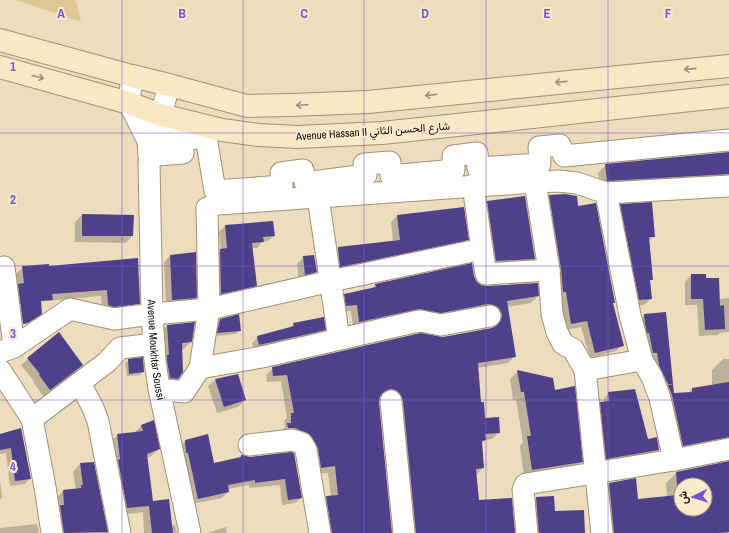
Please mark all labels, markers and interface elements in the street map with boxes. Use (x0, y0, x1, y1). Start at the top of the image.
text: A (57, 5, 65, 22)
text: B (178, 5, 186, 22)
text: C (300, 5, 308, 22)
text: D (421, 5, 429, 22)
text: E (543, 5, 551, 22)
text: F (665, 5, 672, 22)
text: 1 (10, 58, 16, 75)
one-way arrow (684, 66, 697, 73)
one-way arrow (31, 74, 44, 81)
one-way arrow (555, 79, 568, 86)
one-way arrow (425, 92, 438, 99)
one-way arrow (296, 101, 309, 109)
street label: Avenue Hassan II شارع الحسن الثاني (295, 119, 451, 146)
text: 2 (10, 191, 16, 208)
street label: Avenue Moukhtar Soussi (145, 298, 168, 401)
text: 3 (10, 325, 16, 342)
text: 4 (10, 458, 16, 475)
north arrow (673, 477, 713, 517)
text: ش (675, 491, 691, 505)

